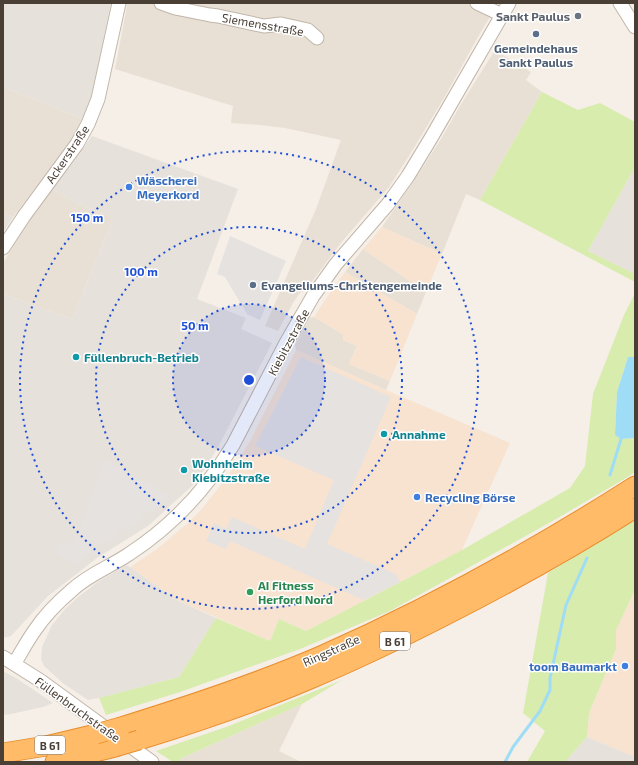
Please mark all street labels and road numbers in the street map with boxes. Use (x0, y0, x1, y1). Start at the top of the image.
street label: Siemensstraße (221, 10, 305, 38)
street label: Ackerstraße (42, 122, 92, 186)
street label: Kiebitzstraße (265, 306, 311, 378)
street label: Ringstraße (300, 631, 362, 669)
road number: B 61 (380, 632, 410, 650)
street label: Füllenbruchstraße (33, 673, 123, 745)
road number: B 61 (35, 736, 65, 754)

